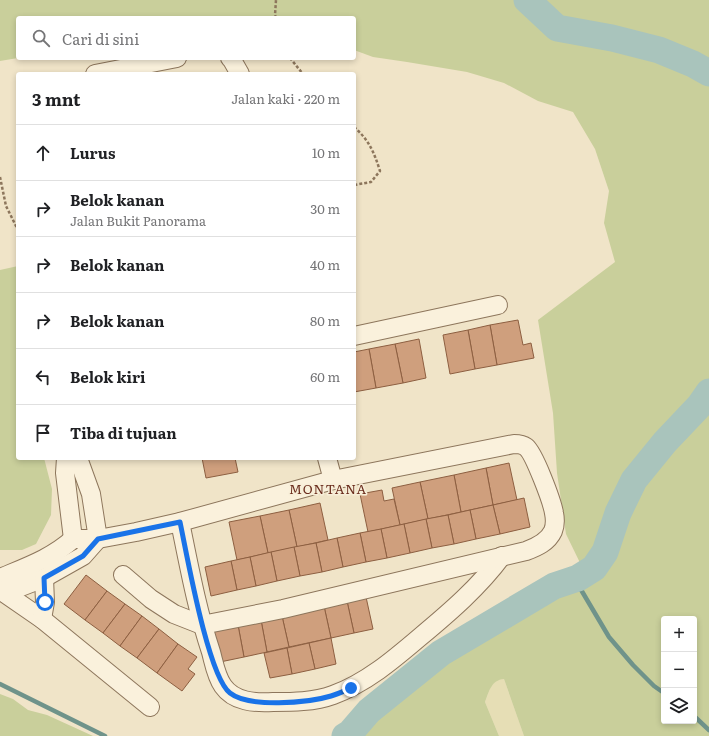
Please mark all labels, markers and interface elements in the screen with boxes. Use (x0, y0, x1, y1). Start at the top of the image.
search box (16, 16, 356, 60)
icon: search (30, 27, 52, 49)
text: Cari di sini (62, 27, 139, 50)
text: 3 mnt (32, 86, 81, 111)
text: Jalan kaki · 220 m (231, 89, 340, 108)
text: Lurus (70, 141, 115, 164)
icon: ahead (32, 142, 54, 164)
text: 10 m (312, 143, 340, 162)
text: Belok kanan (70, 188, 164, 211)
icon: right (32, 198, 54, 220)
text: 30 m (310, 199, 340, 218)
text: Jalan Bukit Panorama (70, 211, 206, 230)
text: Belok kanan (70, 253, 164, 276)
icon: right (32, 254, 54, 276)
text: 40 m (310, 255, 340, 274)
text: Belok kanan (70, 309, 164, 332)
icon: right (32, 310, 54, 332)
text: 80 m (310, 311, 340, 330)
text: Belok kiri (70, 365, 146, 388)
icon: left (32, 366, 54, 388)
text: 60 m (310, 367, 340, 386)
text: Tiba di tujuan (70, 421, 177, 444)
icon: arrive (32, 422, 54, 444)
district label: MONTANA (289, 479, 367, 498)
route start (36, 593, 54, 611)
map controls (661, 616, 697, 724)
button: + (661, 616, 697, 652)
button: − (661, 652, 697, 688)
route end (342, 679, 360, 697)
button: layers (661, 688, 697, 724)

